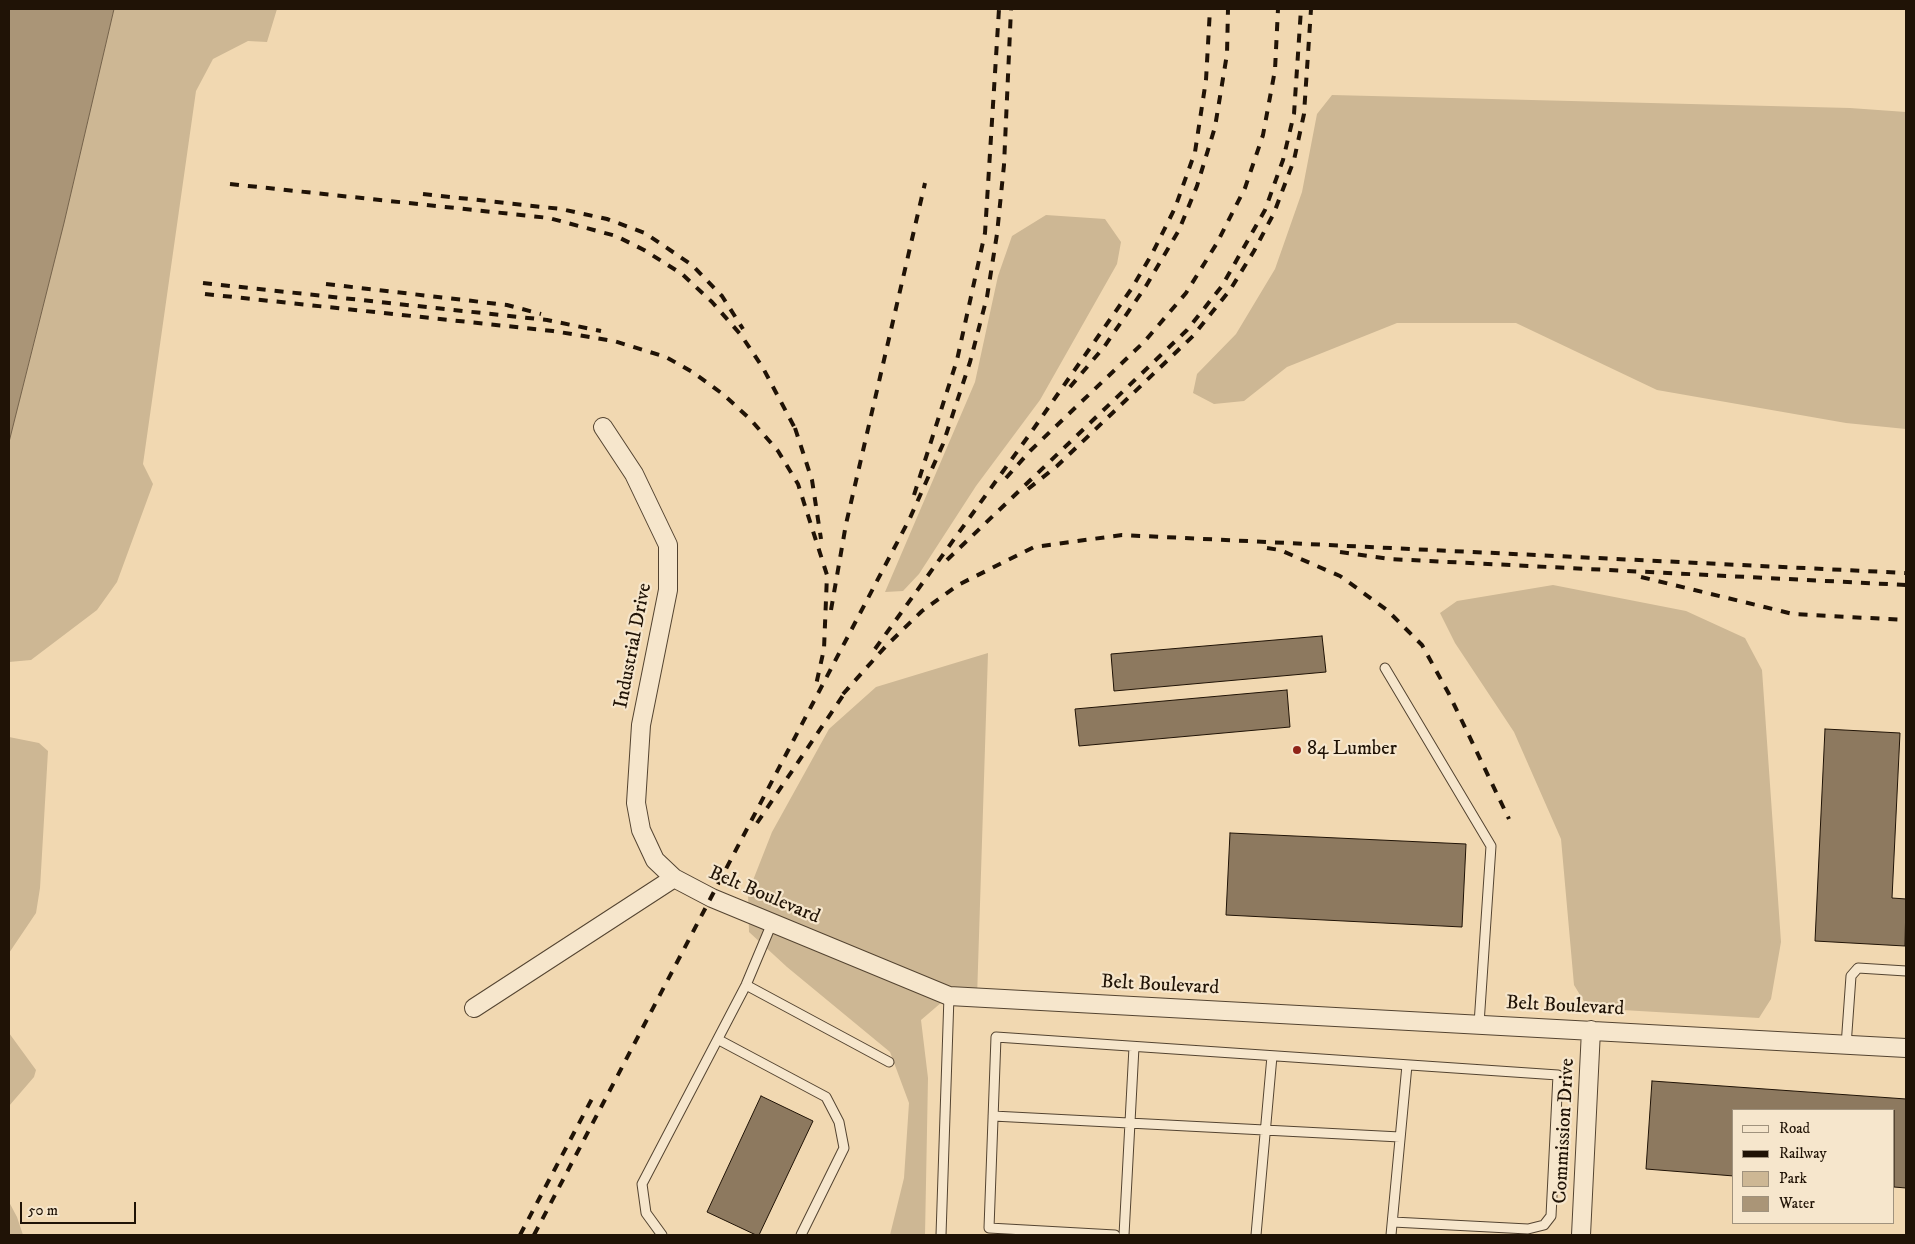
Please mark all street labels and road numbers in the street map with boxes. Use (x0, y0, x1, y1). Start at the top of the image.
street label: Industrial Drive (610, 581, 658, 711)
street label: Belt Boulevard (705, 862, 823, 930)
street label: Belt Boulevard (1100, 971, 1220, 1001)
street label: Belt Boulevard (1505, 992, 1625, 1022)
street label: Commission Drive (1549, 1058, 1581, 1204)

